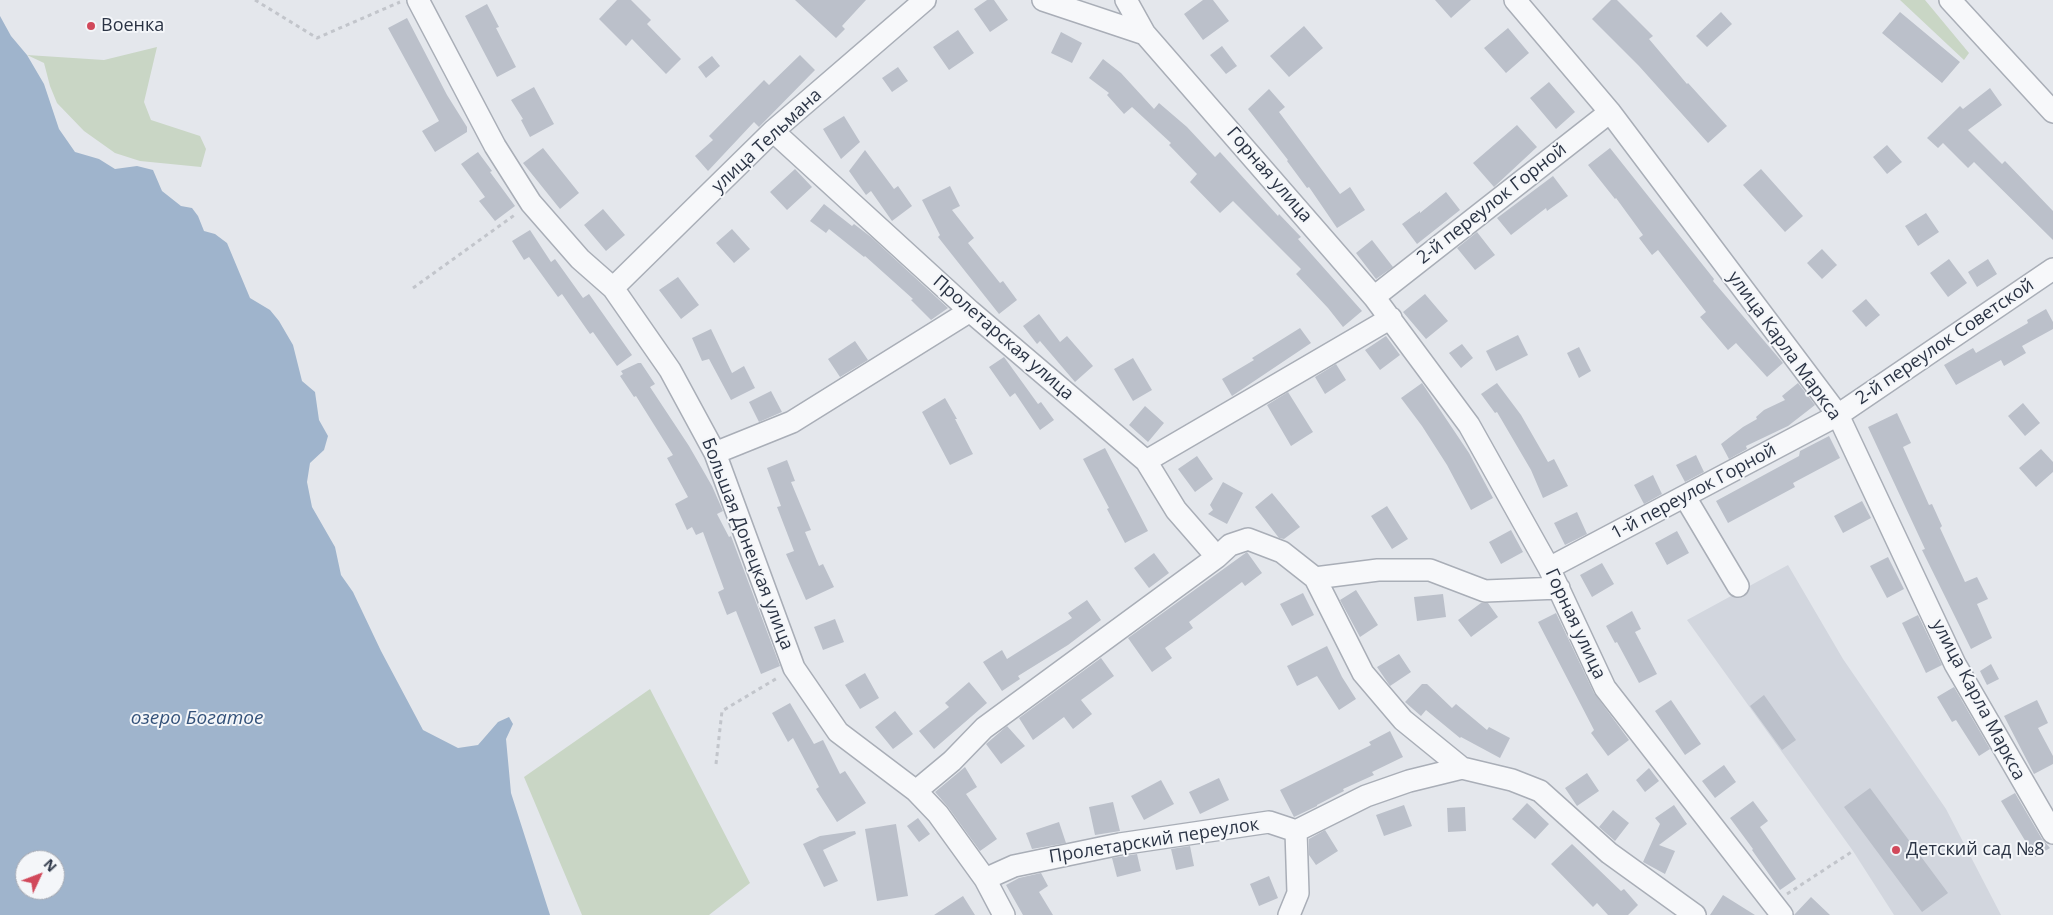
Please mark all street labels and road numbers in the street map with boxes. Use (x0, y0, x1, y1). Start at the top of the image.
street label: улица Тельмана (708, 85, 826, 197)
street label: Горная улица (1222, 123, 1316, 227)
street label: 2-й переулок Горной (1413, 139, 1571, 269)
street label: улица Карла Маркса (1723, 267, 1845, 425)
street label: Пролетарская улица (928, 271, 1078, 405)
street label: 2-й переулок Советской (1852, 274, 2038, 410)
street label: Большая Донецкая улица (697, 435, 797, 653)
street label: 1-й переулок Горной (1608, 439, 1780, 545)
street label: Горная улица (1540, 565, 1610, 683)
street label: улица Карла Маркса (1926, 616, 2030, 784)
street label: Пролетарский переулок (1048, 814, 1260, 868)

